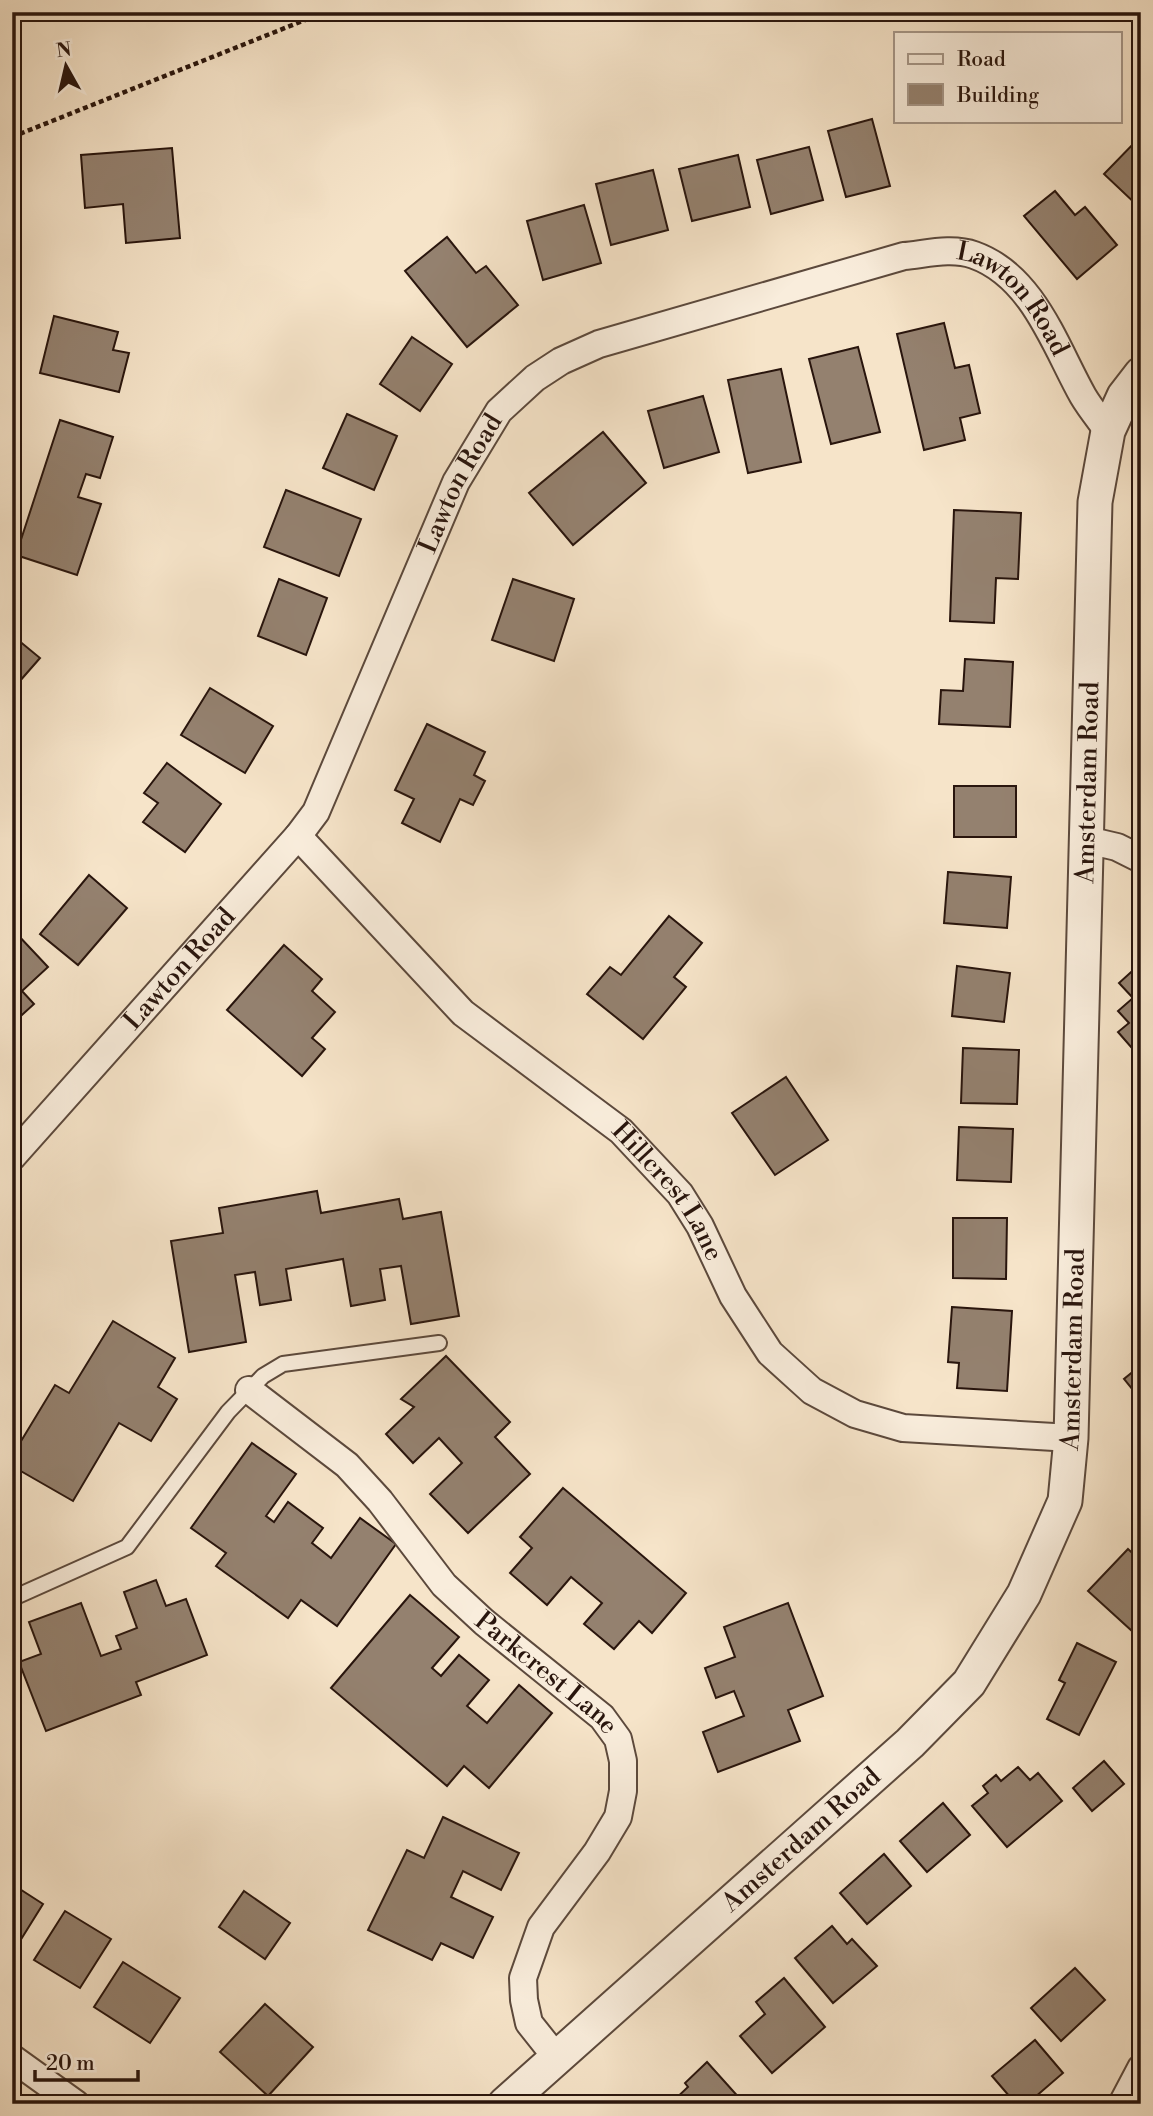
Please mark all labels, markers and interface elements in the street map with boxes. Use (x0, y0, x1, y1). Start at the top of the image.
north arrow (32, 32, 102, 102)
legend (894, 32, 1122, 122)
text: N (55, 37, 73, 63)
text: Road (957, 47, 1006, 73)
text: Building (956, 83, 1039, 109)
street label: Lawton Road (954, 235, 1076, 361)
street label: Lawton Road (412, 408, 510, 558)
street label: Amsterdam Road (1069, 681, 1106, 885)
street label: Lawton Road (117, 901, 243, 1037)
street label: Hillcrest Lane (605, 1115, 730, 1266)
street label: Amsterdam Road (1054, 1248, 1092, 1453)
street label: Parkcrest Lane (468, 1605, 625, 1740)
street label: Amsterdam Road (715, 1761, 887, 1920)
scale bar (35, 2039, 138, 2083)
text: 20 m (46, 2051, 95, 2077)

